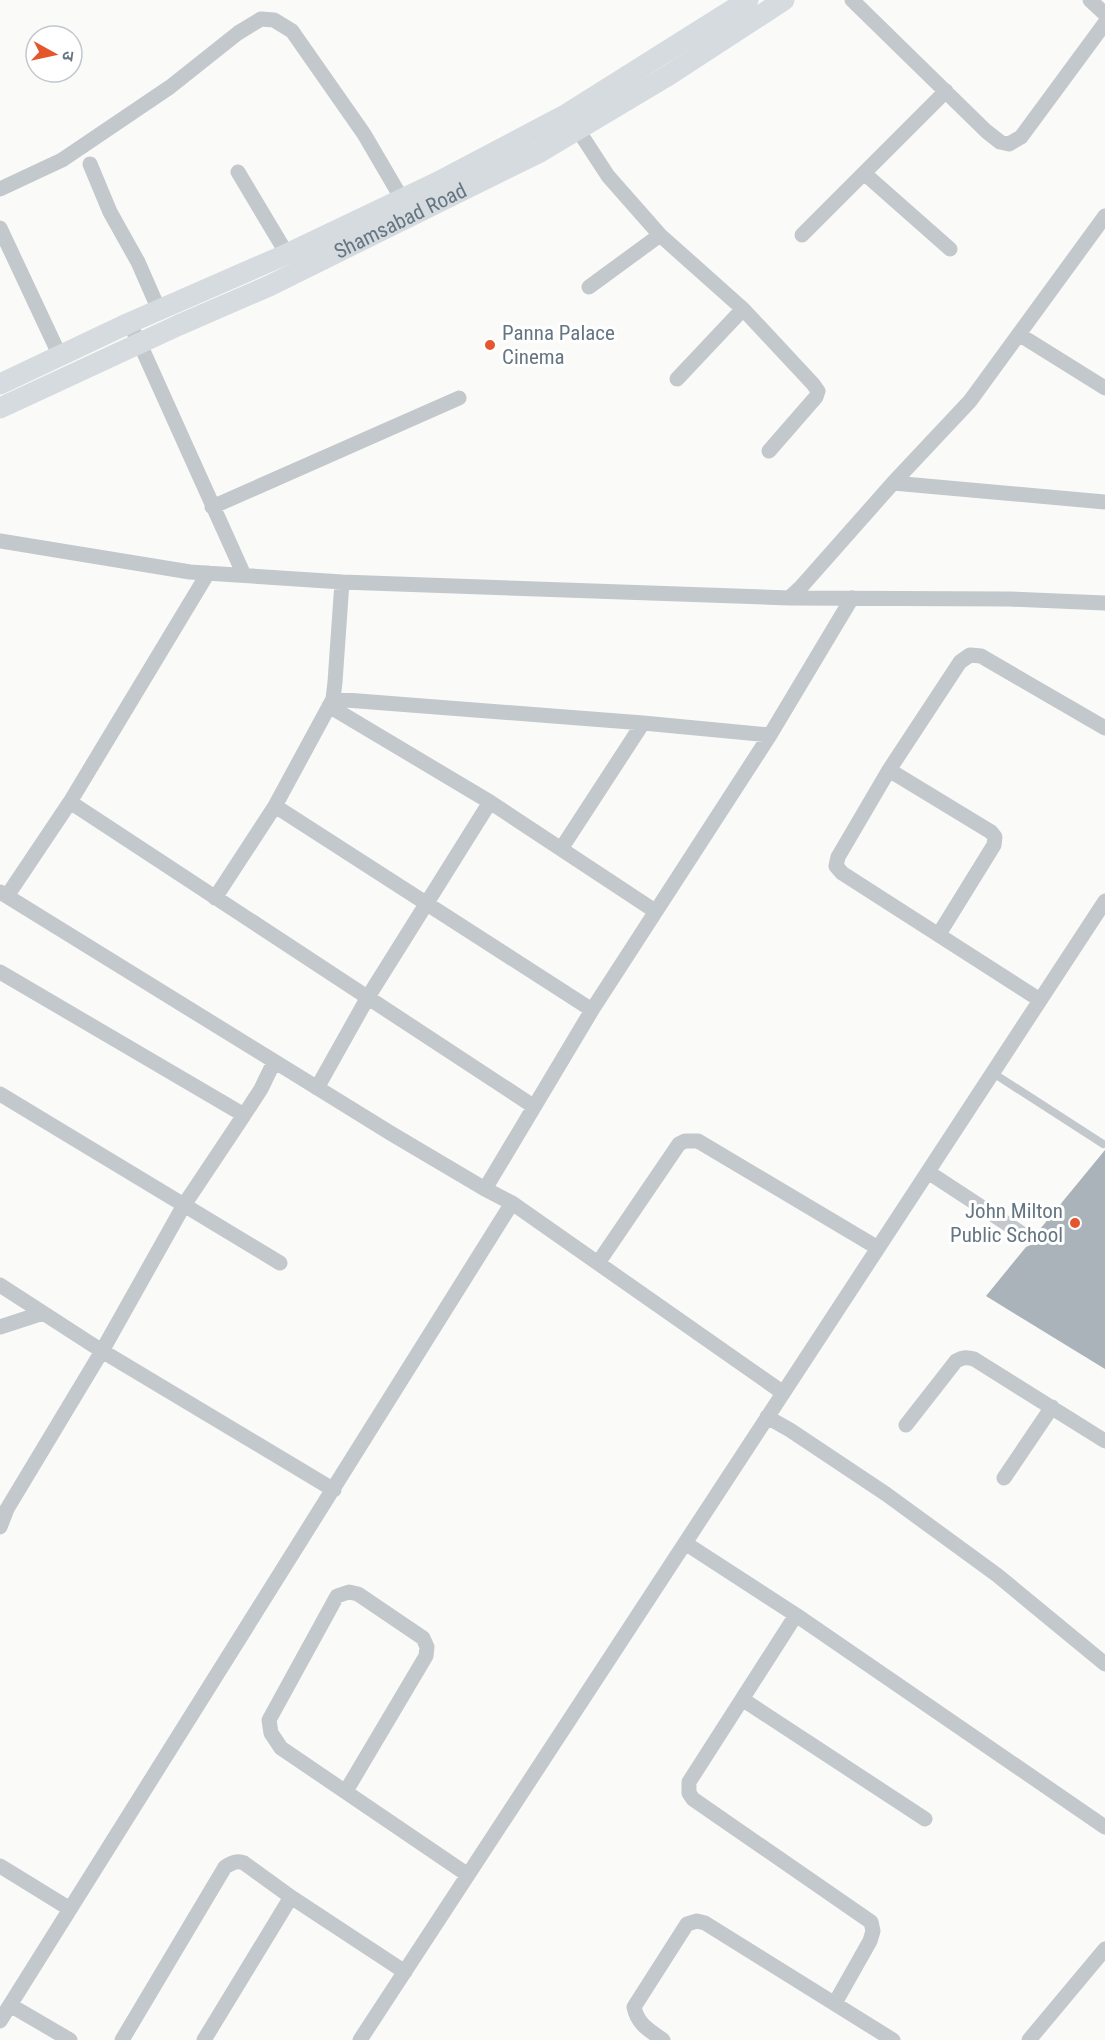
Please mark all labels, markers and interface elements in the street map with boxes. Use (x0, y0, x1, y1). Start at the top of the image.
north arrow (24, 24, 84, 84)
text: उ (58, 50, 78, 63)
street label: Shamsabad Road (330, 178, 470, 264)
place label: Panna Palace Cinema (502, 321, 615, 369)
marker: Panna Palace Cinema (483, 338, 497, 352)
place label: John Milton Public School (950, 1199, 1063, 1247)
marker: John Milton Public School (1068, 1216, 1082, 1230)

